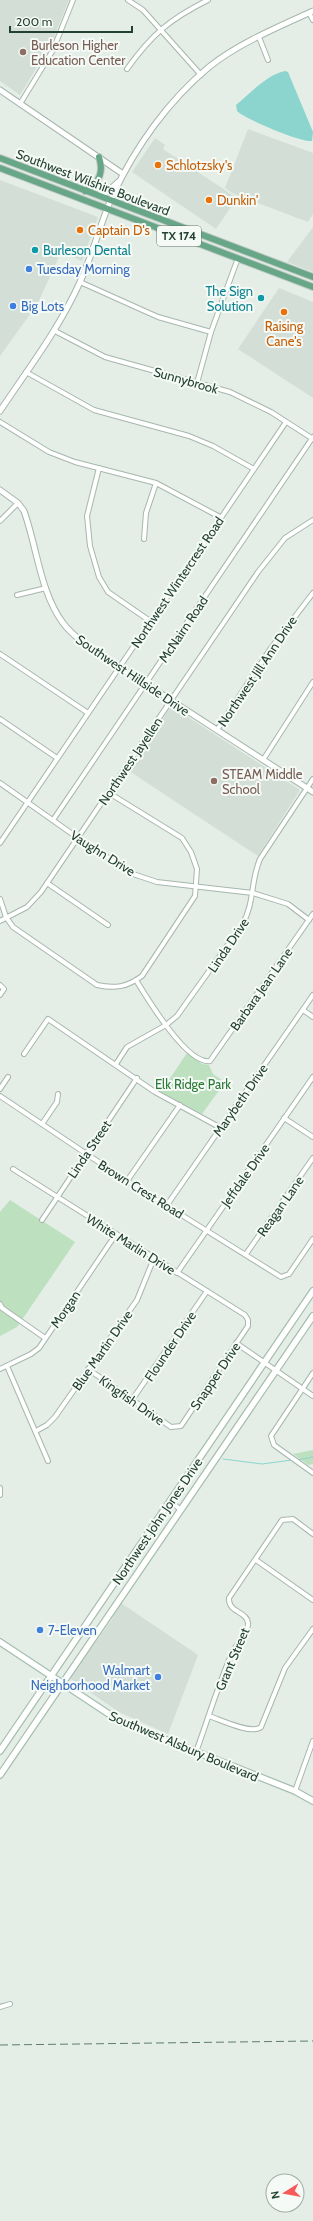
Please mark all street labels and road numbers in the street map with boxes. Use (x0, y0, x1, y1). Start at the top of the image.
street label: Southwest Wilshire Boulevard (14, 145, 172, 219)
road number: TX 174 (157, 226, 201, 246)
street label: Sunnybrook (152, 363, 220, 397)
street label: Northwest Wintercrest Road (127, 513, 227, 651)
street label: McNairn Road (155, 593, 211, 665)
street label: Northwest Jill Ann Drive (214, 612, 300, 729)
street label: Southwest Hillside Drive (73, 631, 193, 719)
street label: Northwest Jayellen (95, 714, 165, 808)
street label: Vaughn Drive (68, 827, 139, 879)
street label: Linda Drive (204, 915, 252, 975)
street label: Barbara Jean Lane (226, 944, 296, 1034)
street label: Marybeth Drive (209, 1060, 271, 1139)
street label: Linda Street (64, 1117, 115, 1181)
street label: Jeffdale Drive (217, 1140, 273, 1210)
street label: Brown Crest Road (95, 1156, 187, 1222)
street label: Reagan Lane (253, 1172, 307, 1239)
street label: White Marlin Drive (84, 1210, 179, 1278)
street label: Morgan (47, 1287, 83, 1331)
street label: Blue Martin Drive (68, 1306, 136, 1393)
street label: Flounder Drive (141, 1308, 199, 1384)
street label: Snapper Drive (186, 1339, 244, 1413)
street label: Kingfish Drive (96, 1372, 168, 1428)
street label: Northwest John Jones Drive (109, 1454, 206, 1587)
street label: Grant Street (212, 1625, 253, 1693)
street label: Southwest Alsbury Boulevard (107, 1707, 261, 1785)

